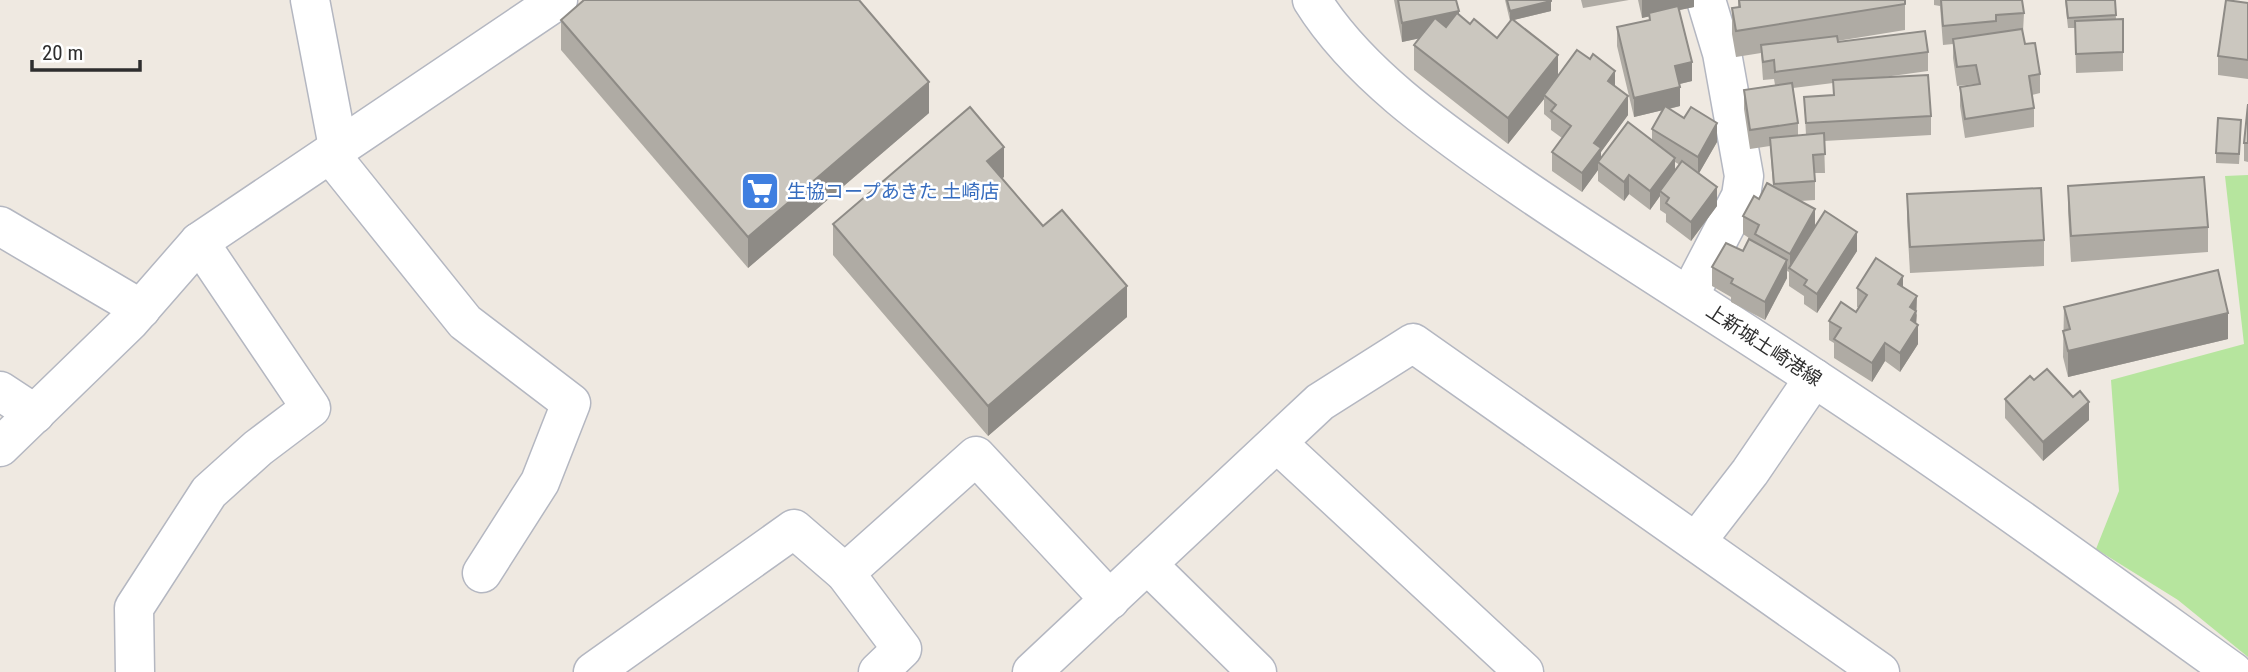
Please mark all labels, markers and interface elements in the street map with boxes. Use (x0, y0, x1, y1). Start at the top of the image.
scale bar (32, 28, 140, 72)
text: 20 m (42, 41, 83, 65)
supermarket icon: 生協コープあきた 土崎店 (739, 170, 781, 212)
place label: 生協コープあきた 土崎店 (787, 180, 999, 203)
street label: 上新城土崎港線 (1702, 299, 1826, 391)

